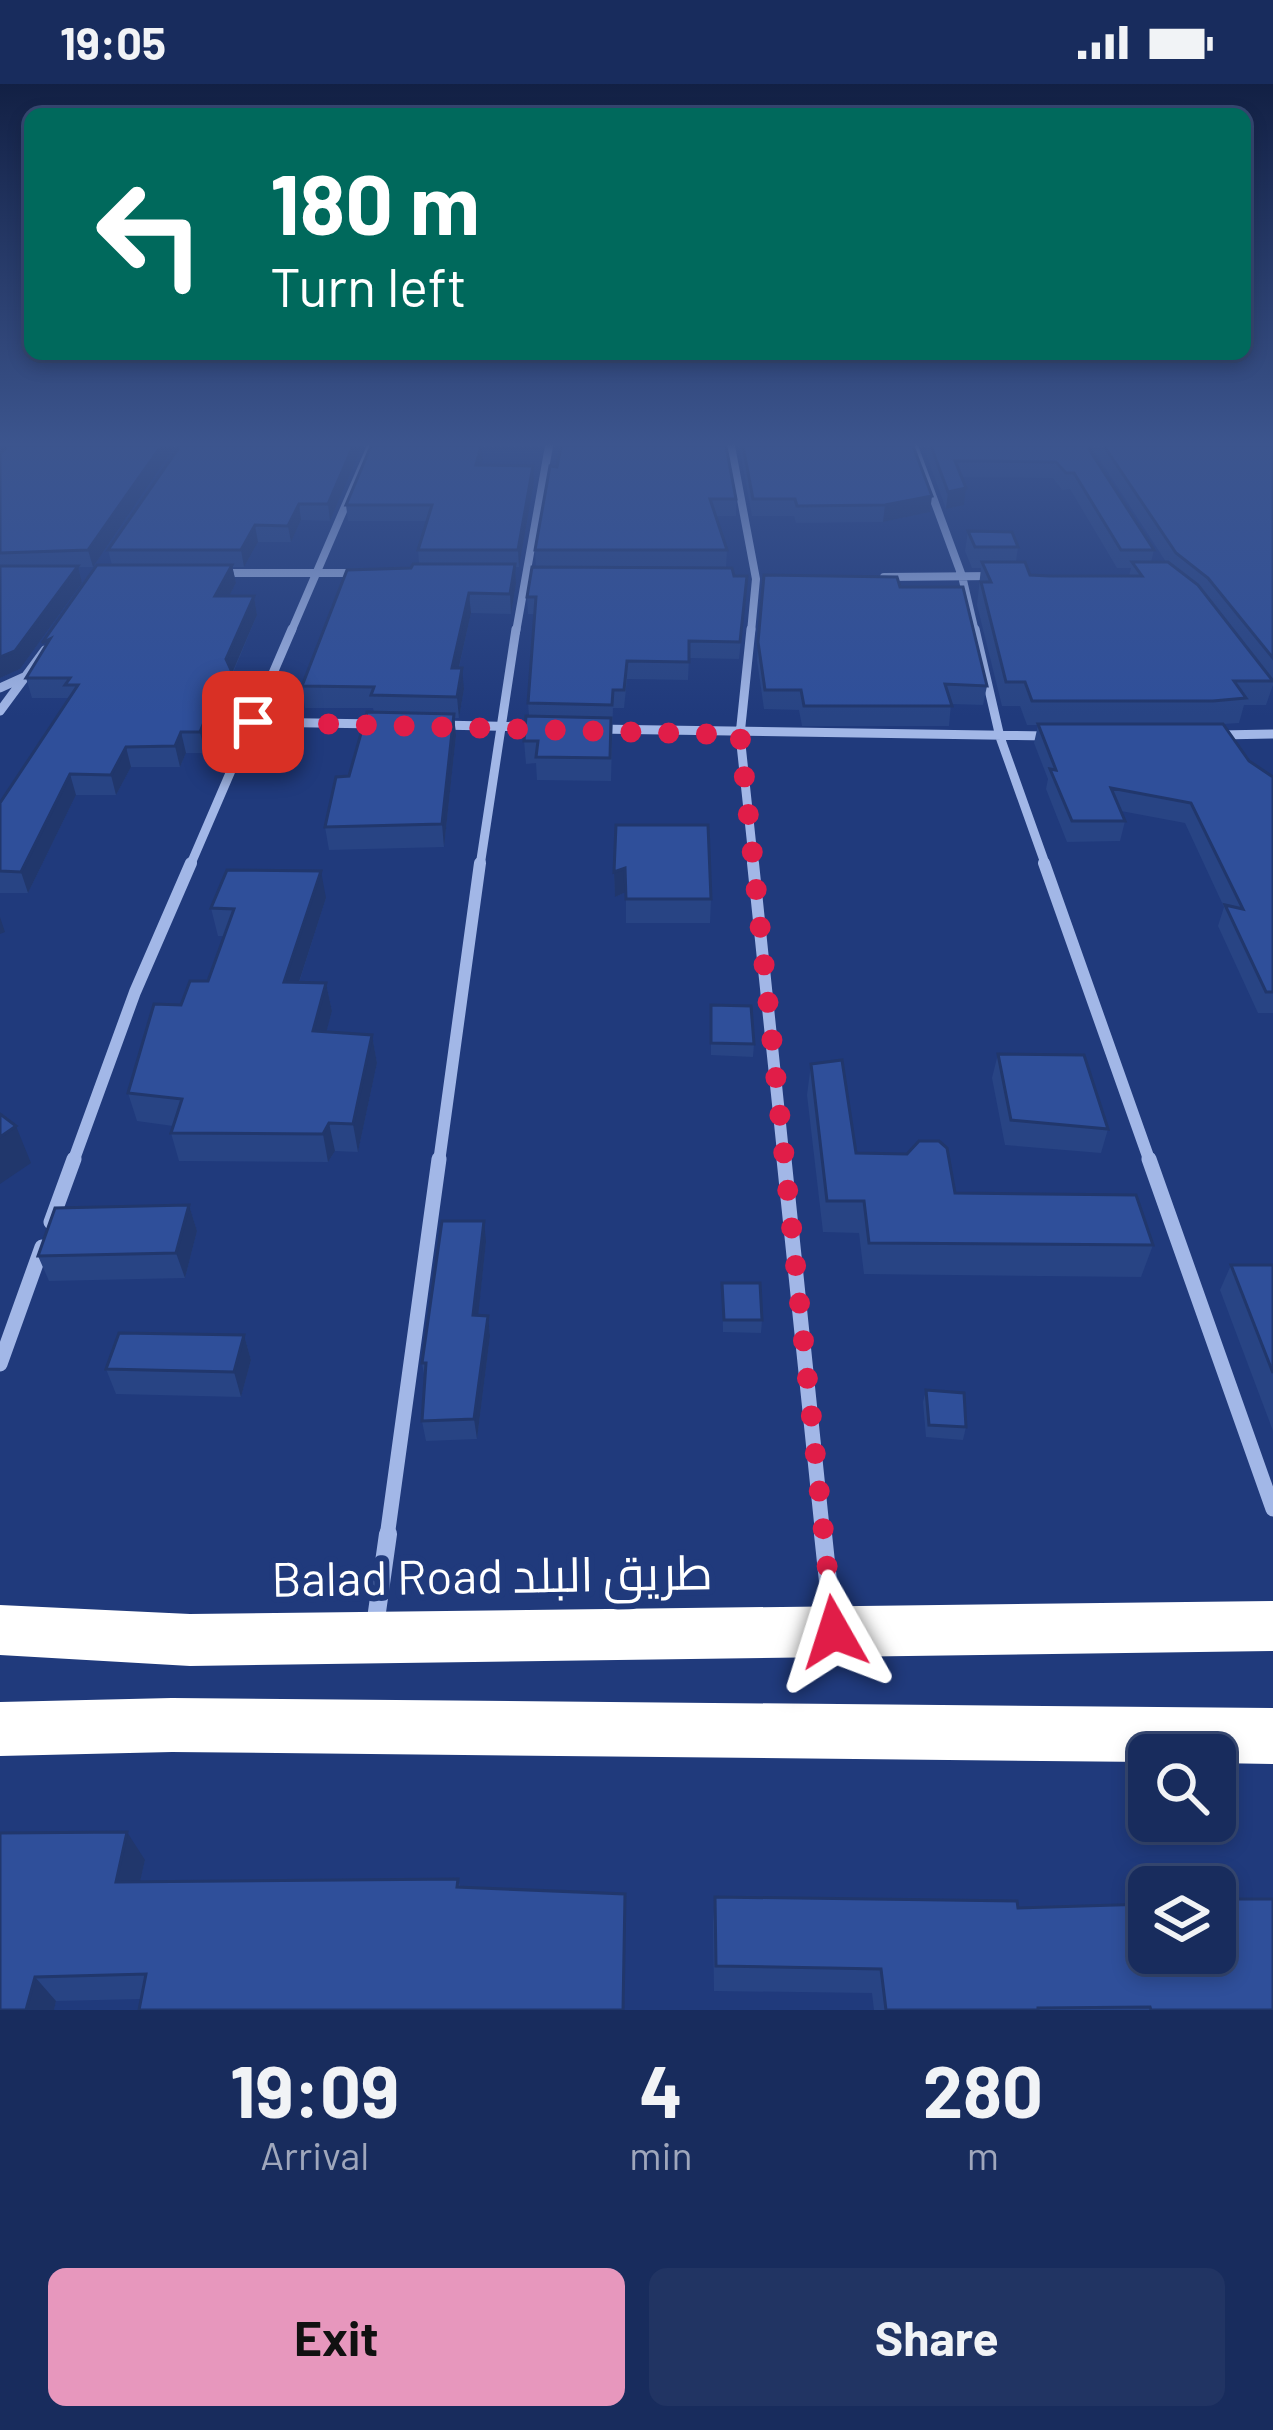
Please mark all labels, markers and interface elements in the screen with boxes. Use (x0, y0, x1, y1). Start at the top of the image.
text: 19:05 (60, 15, 166, 69)
text: 180 m (270, 151, 480, 252)
icon: left (72, 156, 228, 312)
text: Turn left (270, 253, 467, 318)
pin (202, 671, 304, 773)
icon: arrive (220, 689, 286, 755)
street label: Balad Road طريق البلد (271, 1541, 713, 1610)
position arrow (771, 1569, 897, 1695)
map controls (1128, 1734, 1236, 1974)
button: search (1128, 1734, 1236, 1842)
button: layers (1128, 1866, 1236, 1974)
text: 19:09 (230, 2046, 399, 2132)
text: 4 (639, 2046, 683, 2132)
text: 280 (923, 2046, 1043, 2132)
text: Arrival (260, 2131, 369, 2178)
text: min (629, 2131, 693, 2178)
text: m (967, 2131, 999, 2178)
button: Exit (48, 2268, 625, 2406)
button: Share (649, 2268, 1225, 2406)

